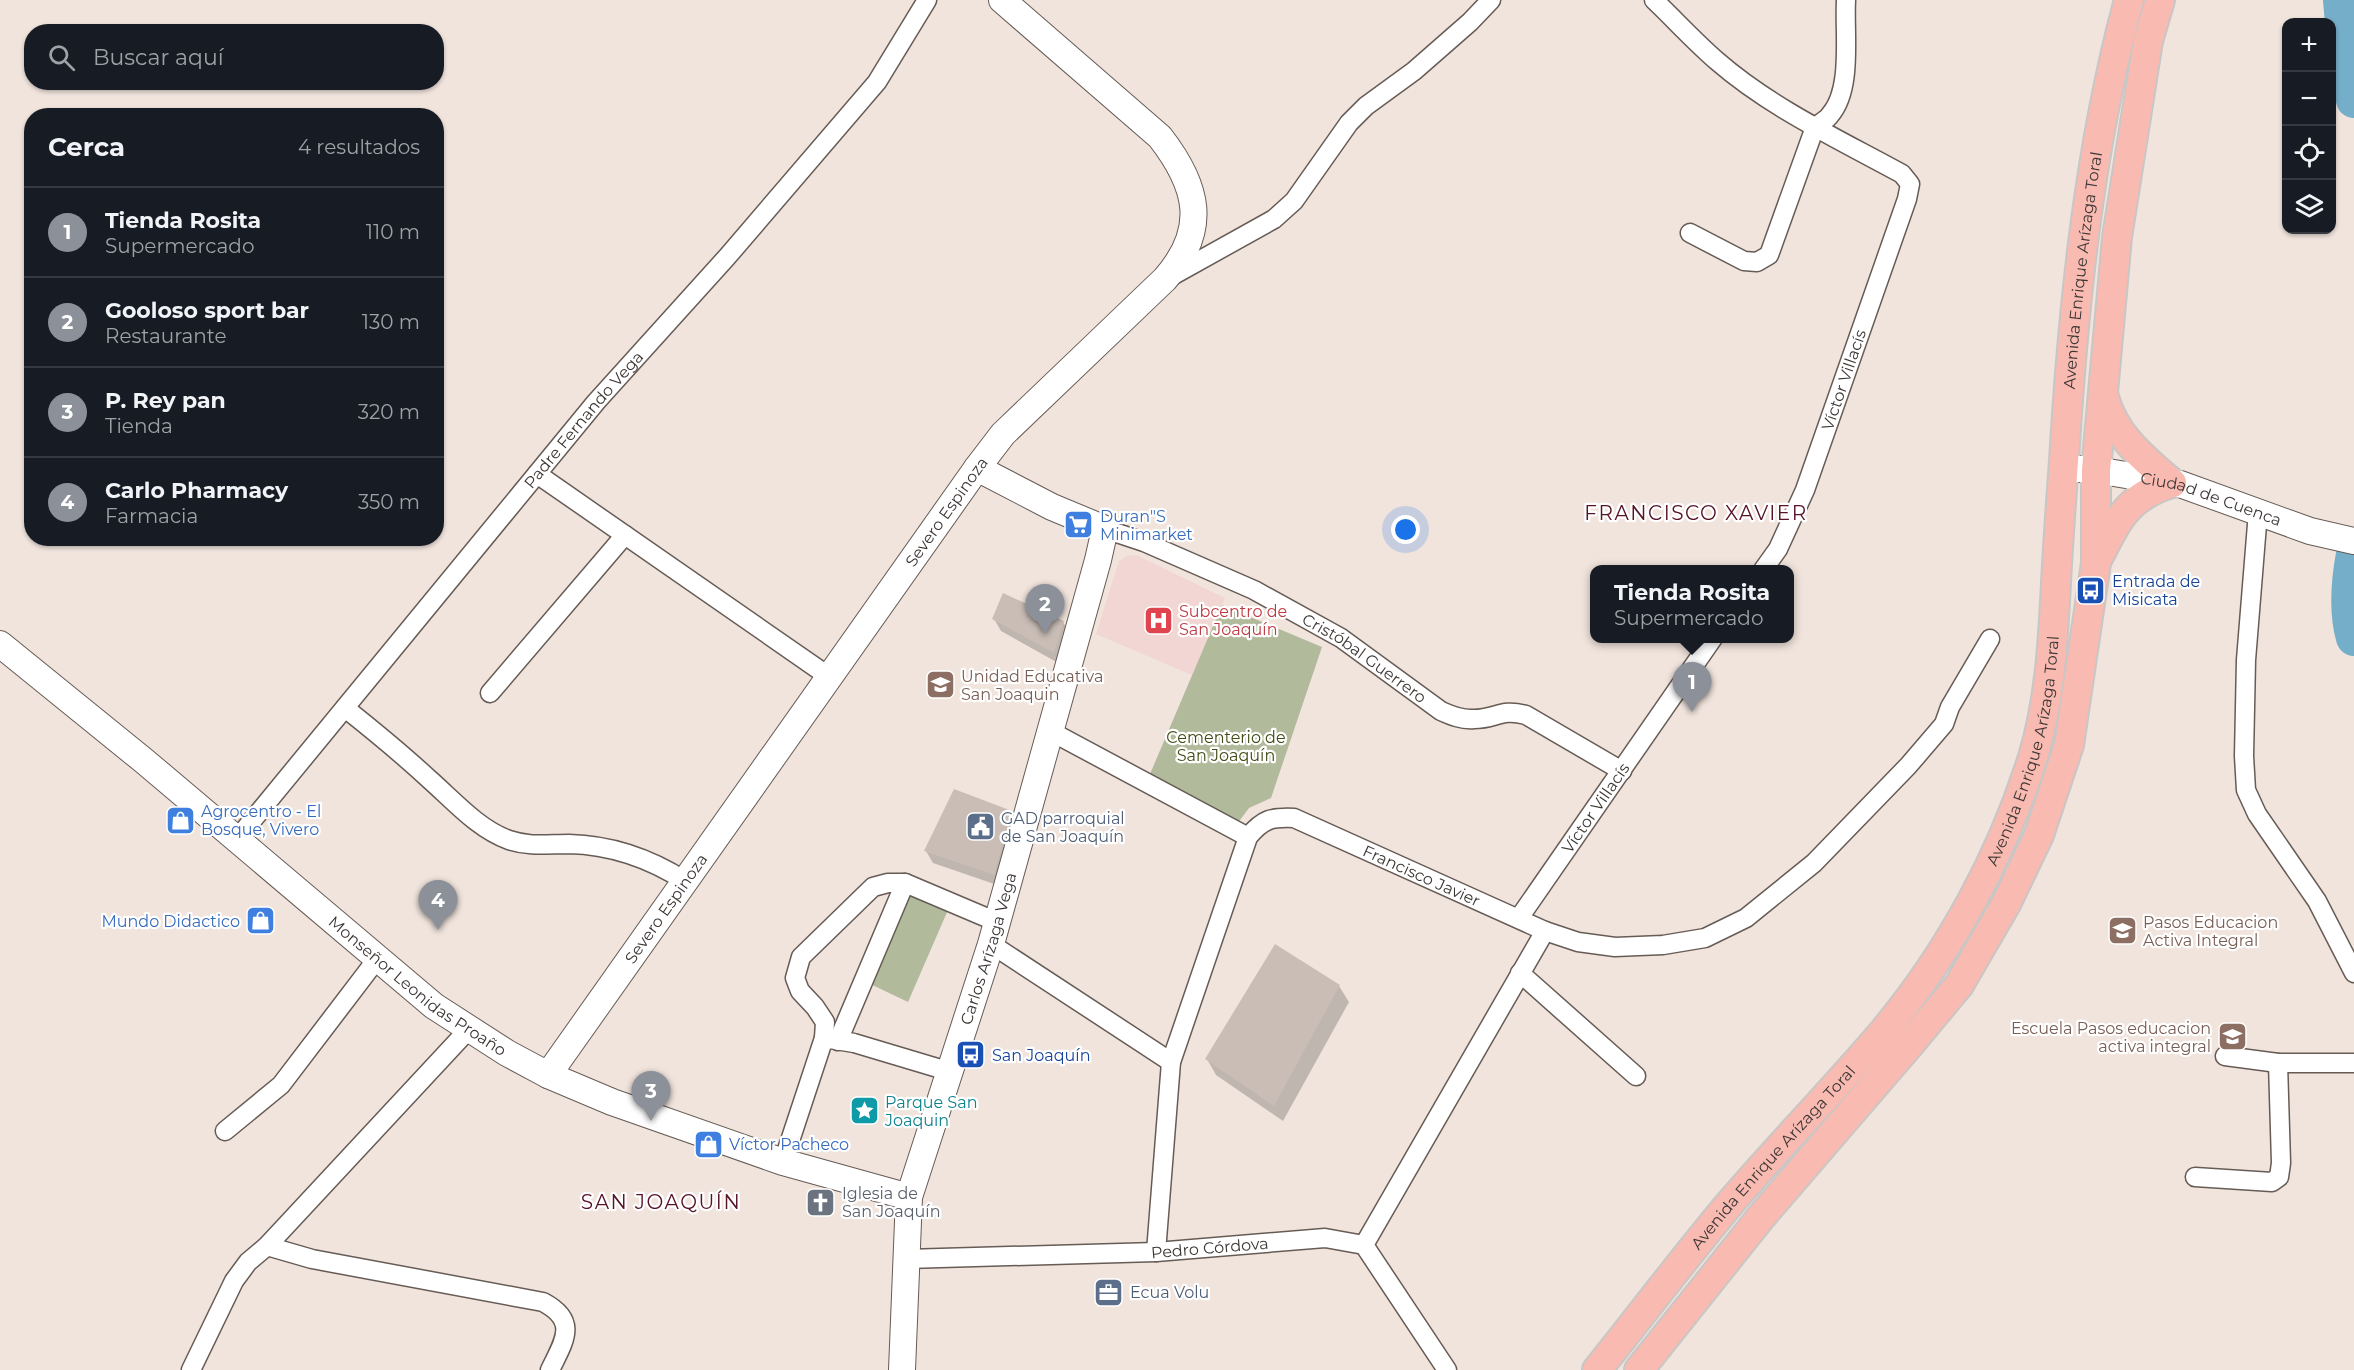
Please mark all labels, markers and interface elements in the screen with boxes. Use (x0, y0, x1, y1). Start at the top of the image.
map controls (2282, 18, 2336, 234)
button: + (2282, 18, 2336, 72)
search box (24, 24, 444, 90)
icon: search (45, 41, 78, 74)
text: Buscar aquí (93, 44, 224, 71)
button: − (2282, 72, 2336, 126)
button: locate (2282, 126, 2336, 180)
text: Cerca (48, 131, 125, 163)
text: 4 resultados (298, 135, 420, 159)
street label: Avenida Enrique Arízaga Toral (2059, 150, 2106, 390)
button: layers (2282, 180, 2336, 234)
text: Tienda Rosita (105, 207, 261, 234)
text: 1 (64, 220, 71, 244)
text: 110 m (366, 220, 420, 244)
text: Supermercado (105, 234, 254, 258)
text: Gooloso sport bar (105, 297, 309, 324)
text: 2 (62, 310, 73, 334)
text: 130 m (362, 310, 420, 334)
text: Restaurante (105, 324, 227, 348)
street label: Víctor Villacís (1818, 327, 1870, 433)
street label: Padre Fernando Vega (520, 347, 647, 492)
text: P. Rey pan (105, 387, 226, 414)
text: 3 (62, 400, 73, 424)
text: 320 m (358, 400, 420, 424)
text: Tienda (105, 414, 173, 438)
street label: Severo Espinoza (901, 453, 992, 570)
street label: Ciudad de Cuenca (2139, 468, 2284, 529)
text: Carlo Pharmacy (105, 477, 288, 504)
text: 4 (61, 490, 74, 514)
text: 350 m (358, 490, 420, 514)
district label: FRANCISCO XAVIER (1584, 501, 1808, 525)
text: Farmacia (105, 504, 198, 528)
place label: Duran"S Minimarket (1100, 507, 1193, 544)
supermarket icon: Duran"S Minimarket (1063, 509, 1095, 541)
your location (1391, 515, 1420, 544)
popup (1590, 565, 1794, 643)
place label: Entrada de Misicata (2112, 572, 2200, 609)
bus stop icon: Entrada de Misicata (2075, 574, 2107, 606)
text: Tienda Rosita (1614, 579, 1770, 606)
pin: 2 (1026, 584, 1064, 634)
place label: Subcentro de San Joaquín (1179, 602, 1287, 639)
hospital icon: Subcentro de San Joaquín (1142, 604, 1174, 636)
text: Supermercado (1614, 606, 1763, 630)
street label: Cristóbal Guerrero (1299, 609, 1430, 707)
street label: Avenida Enrique Arízaga Toral (1982, 635, 2062, 868)
pin: 1 (1672, 662, 1712, 712)
place label: Unidad Educativa San Joaquin (961, 667, 1103, 704)
school or university icon: Unidad Educativa San Joaquin (924, 669, 956, 701)
park label: Cementerio de San Joaquín (1166, 728, 1286, 765)
street label: Víctor Villacís (1557, 759, 1633, 857)
place label: Agrocentro - El Bosque, Vivero (201, 802, 321, 839)
shop icon: Agrocentro - El Bosque, Vivero (164, 804, 196, 836)
place label: GAD parroquial de San Joaquín (1001, 809, 1125, 846)
public building icon: GAD parroquial de San Joaquín (964, 811, 996, 843)
street label: Francisco Javier (1360, 841, 1483, 910)
street label: Severo Espinoza (621, 850, 711, 967)
street label: Carlos Arízaga Vega (956, 870, 1020, 1027)
pin: 4 (418, 880, 458, 930)
shop icon: Mundo Didactico (245, 905, 277, 937)
place label: Mundo Didactico (101, 912, 240, 931)
street label: Monseñor Leonidas Proaño (325, 912, 510, 1060)
place label: Pasos Educacion Activa Integral (2143, 913, 2278, 950)
school or university icon: Pasos Educacion Activa Integral (2106, 915, 2138, 947)
place label: Escuela Pasos educacion activa integral (2011, 1019, 2211, 1056)
school or university icon: Escuela Pasos educacion activa integral (2216, 1021, 2248, 1053)
bus stop icon: San Joaquín (955, 1039, 987, 1071)
place label: San Joaquín (992, 1046, 1090, 1065)
street label: Avenida Enrique Arízaga Toral (1687, 1062, 1859, 1253)
pin: 3 (632, 1072, 670, 1121)
place label: Parque San Joaquin (884, 1093, 977, 1130)
place icon: Parque San Joaquin (848, 1095, 880, 1127)
shop icon: Víctor Pacheco (692, 1128, 724, 1160)
place label: Víctor Pacheco (729, 1135, 849, 1154)
place label: Iglesia de San Joaquín (842, 1184, 940, 1221)
church icon: Iglesia de San Joaquín (805, 1186, 837, 1218)
district label: SAN JOAQUÍN (581, 1190, 741, 1214)
street label: Pedro Córdova (1150, 1233, 1269, 1262)
office icon: Ecua Volu (1093, 1276, 1125, 1308)
place label: Ecua Volu (1130, 1283, 1209, 1302)

